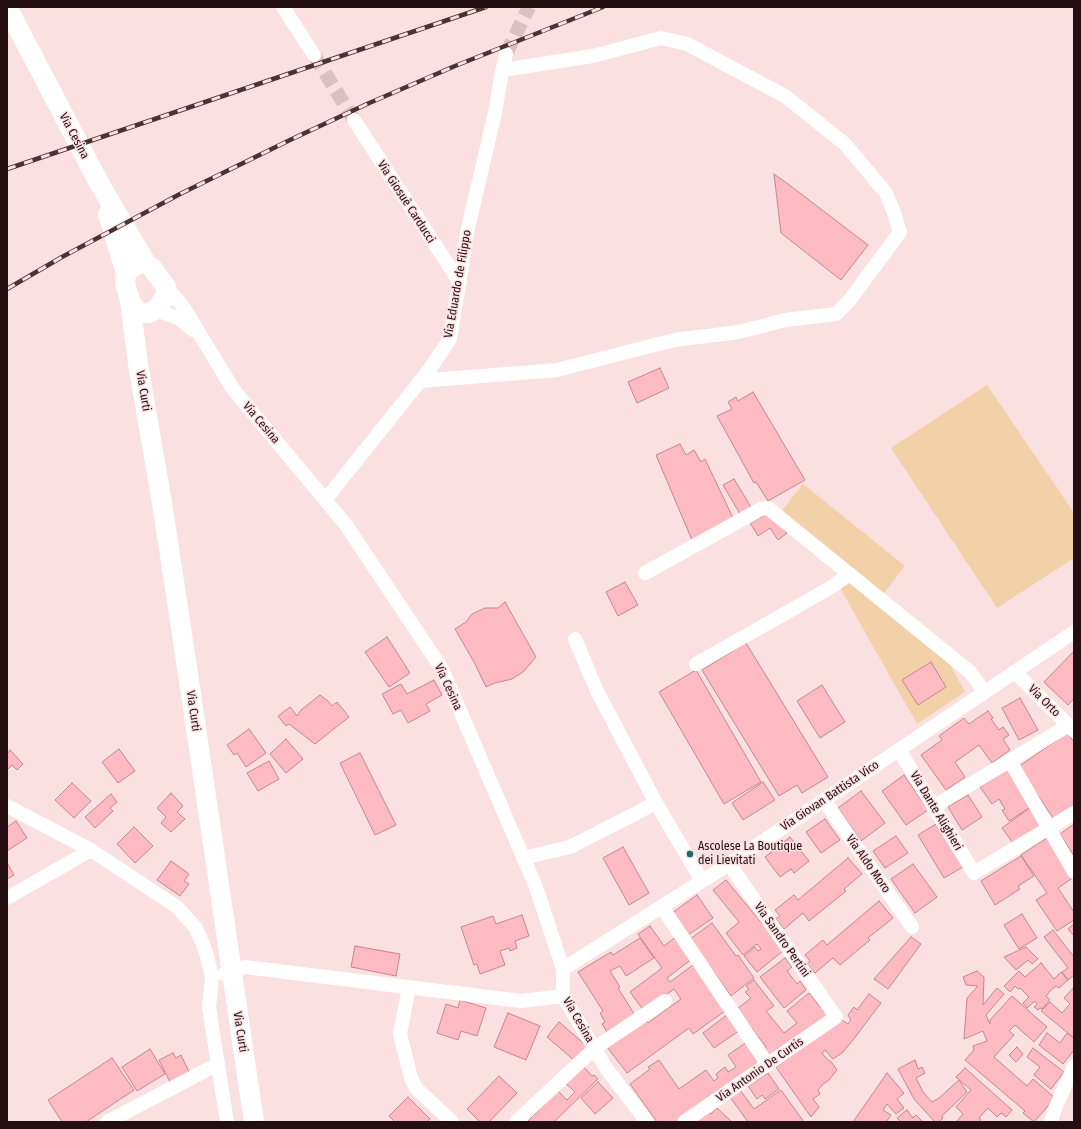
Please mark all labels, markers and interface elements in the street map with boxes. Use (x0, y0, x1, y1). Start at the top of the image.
street label: Via Cesina (56, 111, 92, 161)
street label: Via Giosuè Carducci (374, 158, 438, 246)
street label: Via Eduardo de Filippo (441, 229, 475, 339)
street label: Via Curti (132, 369, 154, 413)
street label: Via Cesina (239, 399, 283, 447)
street label: Via Cesina (431, 661, 465, 713)
street label: Via Orto (1025, 682, 1063, 720)
street label: Via Curti (183, 690, 203, 732)
street label: Via Giovan Battista Vico (778, 758, 882, 834)
street label: Via Dante Alighieri (907, 769, 965, 853)
street label: Via Aldo Moro (843, 832, 893, 896)
place label: Ascolese La Boutique dei Lievitati (698, 840, 802, 868)
marker: Ascolese La Boutique dei Lievitati (685, 849, 695, 859)
street label: Via Sandro Pertini (751, 900, 813, 980)
street label: Via Cesina (559, 995, 597, 1045)
street label: Via Curti (230, 1011, 250, 1053)
street label: Via Antonio De Curtis (714, 1035, 806, 1105)

